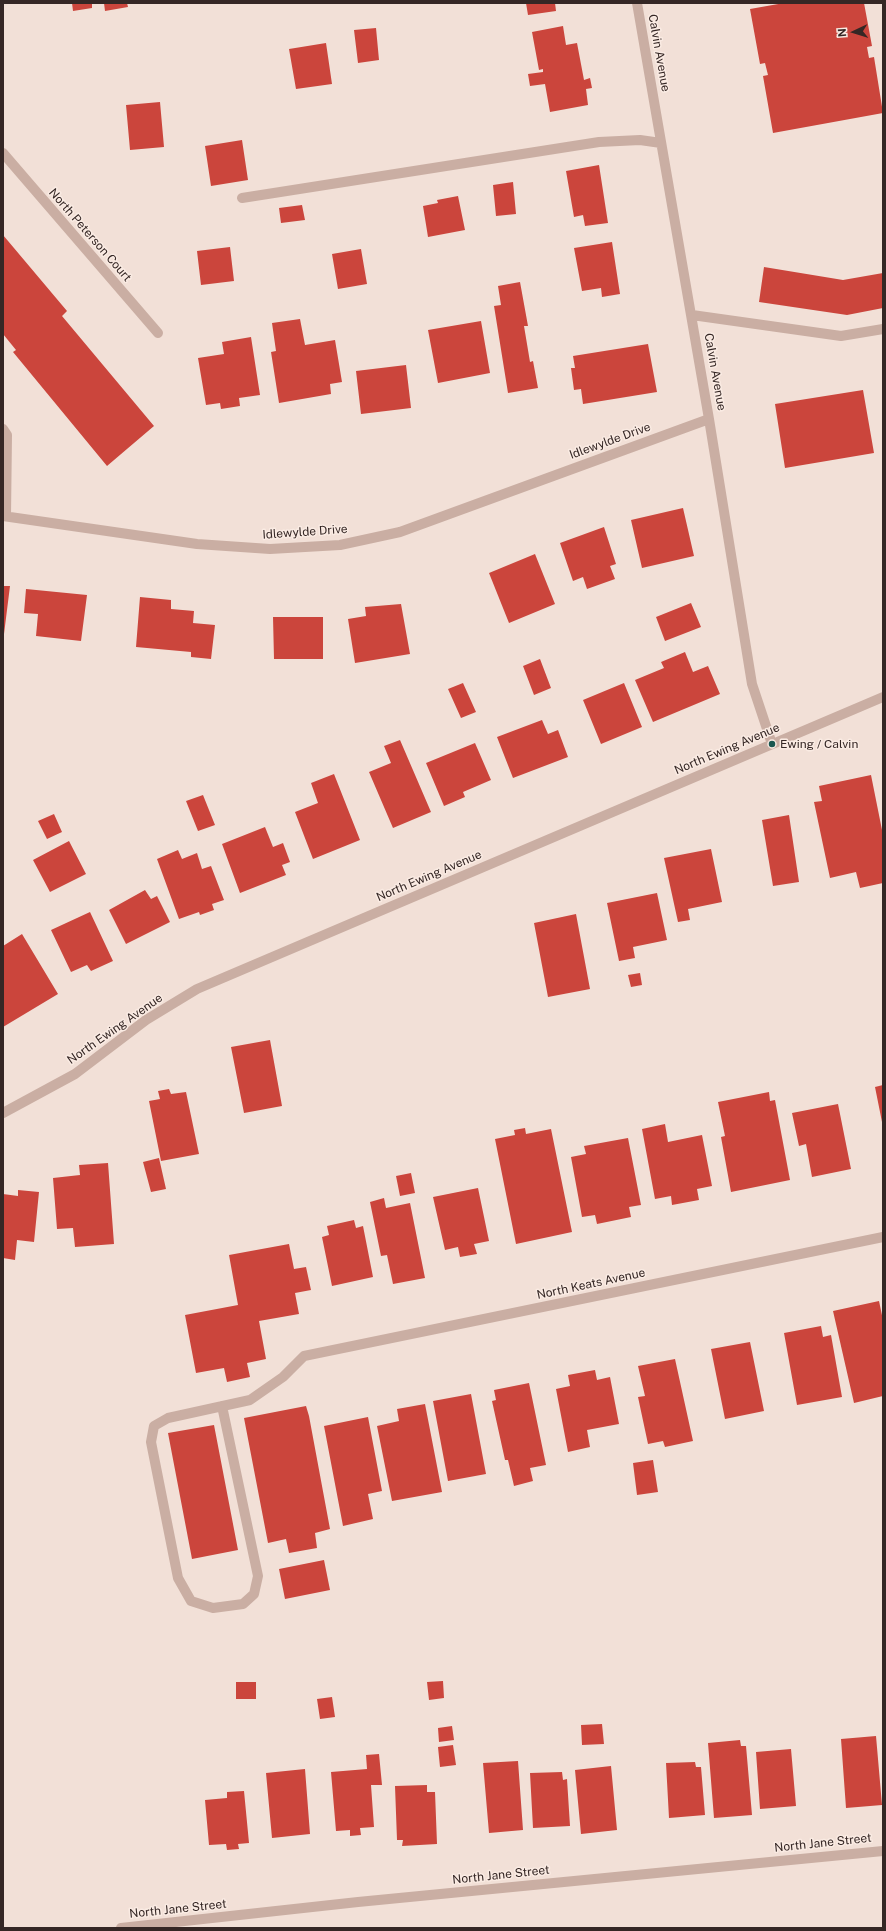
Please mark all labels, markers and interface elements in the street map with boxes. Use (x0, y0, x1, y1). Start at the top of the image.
north arrow (834, 12, 874, 52)
street label: Calvin Avenue (645, 13, 673, 93)
text: N (836, 28, 848, 38)
street label: North Peterson Court (46, 185, 134, 285)
street label: Calvin Avenue (701, 332, 729, 412)
street label: Idlewylde Drive (567, 420, 653, 462)
street label: Idlewylde Drive (262, 522, 348, 542)
street label: North Ewing Avenue (672, 720, 782, 778)
place label: Ewing / Calvin (780, 737, 858, 751)
marker: Ewing / Calvin (767, 739, 777, 749)
street label: North Ewing Avenue (374, 847, 484, 905)
street label: North Ewing Avenue (65, 991, 165, 1067)
street label: North Keats Avenue (535, 1265, 647, 1303)
street label: North Jane Street (774, 1831, 872, 1855)
street label: North Jane Street (452, 1863, 550, 1887)
street label: North Jane Street (129, 1897, 227, 1921)

